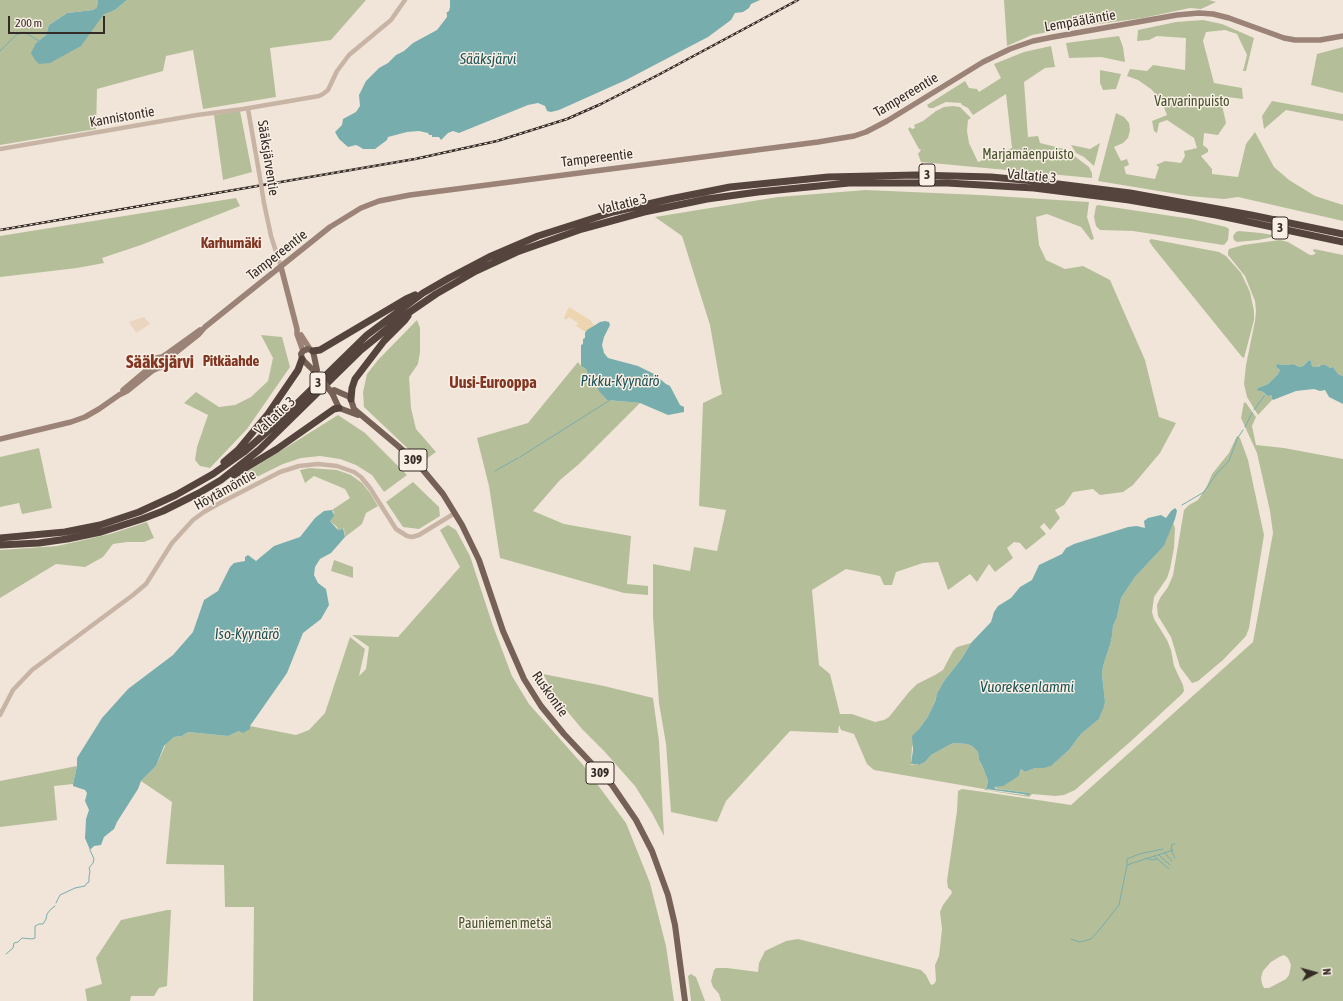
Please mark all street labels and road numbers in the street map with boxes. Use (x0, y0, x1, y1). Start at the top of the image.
street label: Lempääläntie (1043, 6, 1117, 36)
street label: Tampereentie (871, 69, 941, 121)
street label: Kannistontie (88, 103, 156, 131)
street label: Sääksjärventie (254, 119, 282, 197)
street label: Tampereentie (560, 145, 634, 171)
road number: 3 (919, 164, 935, 186)
street label: Valtatie 3 (1007, 165, 1057, 187)
street label: Valtatie 3 (597, 190, 649, 218)
road number: 3 (1272, 217, 1288, 239)
street label: Tampereentie (243, 226, 311, 284)
road number: 3 (310, 372, 326, 394)
street label: Valtatie 3 (251, 393, 299, 439)
road number: 309 (399, 449, 427, 471)
street label: Höytämöntie (191, 466, 259, 514)
street label: Ruskontie (528, 668, 572, 720)
road number: 309 (586, 762, 614, 784)

